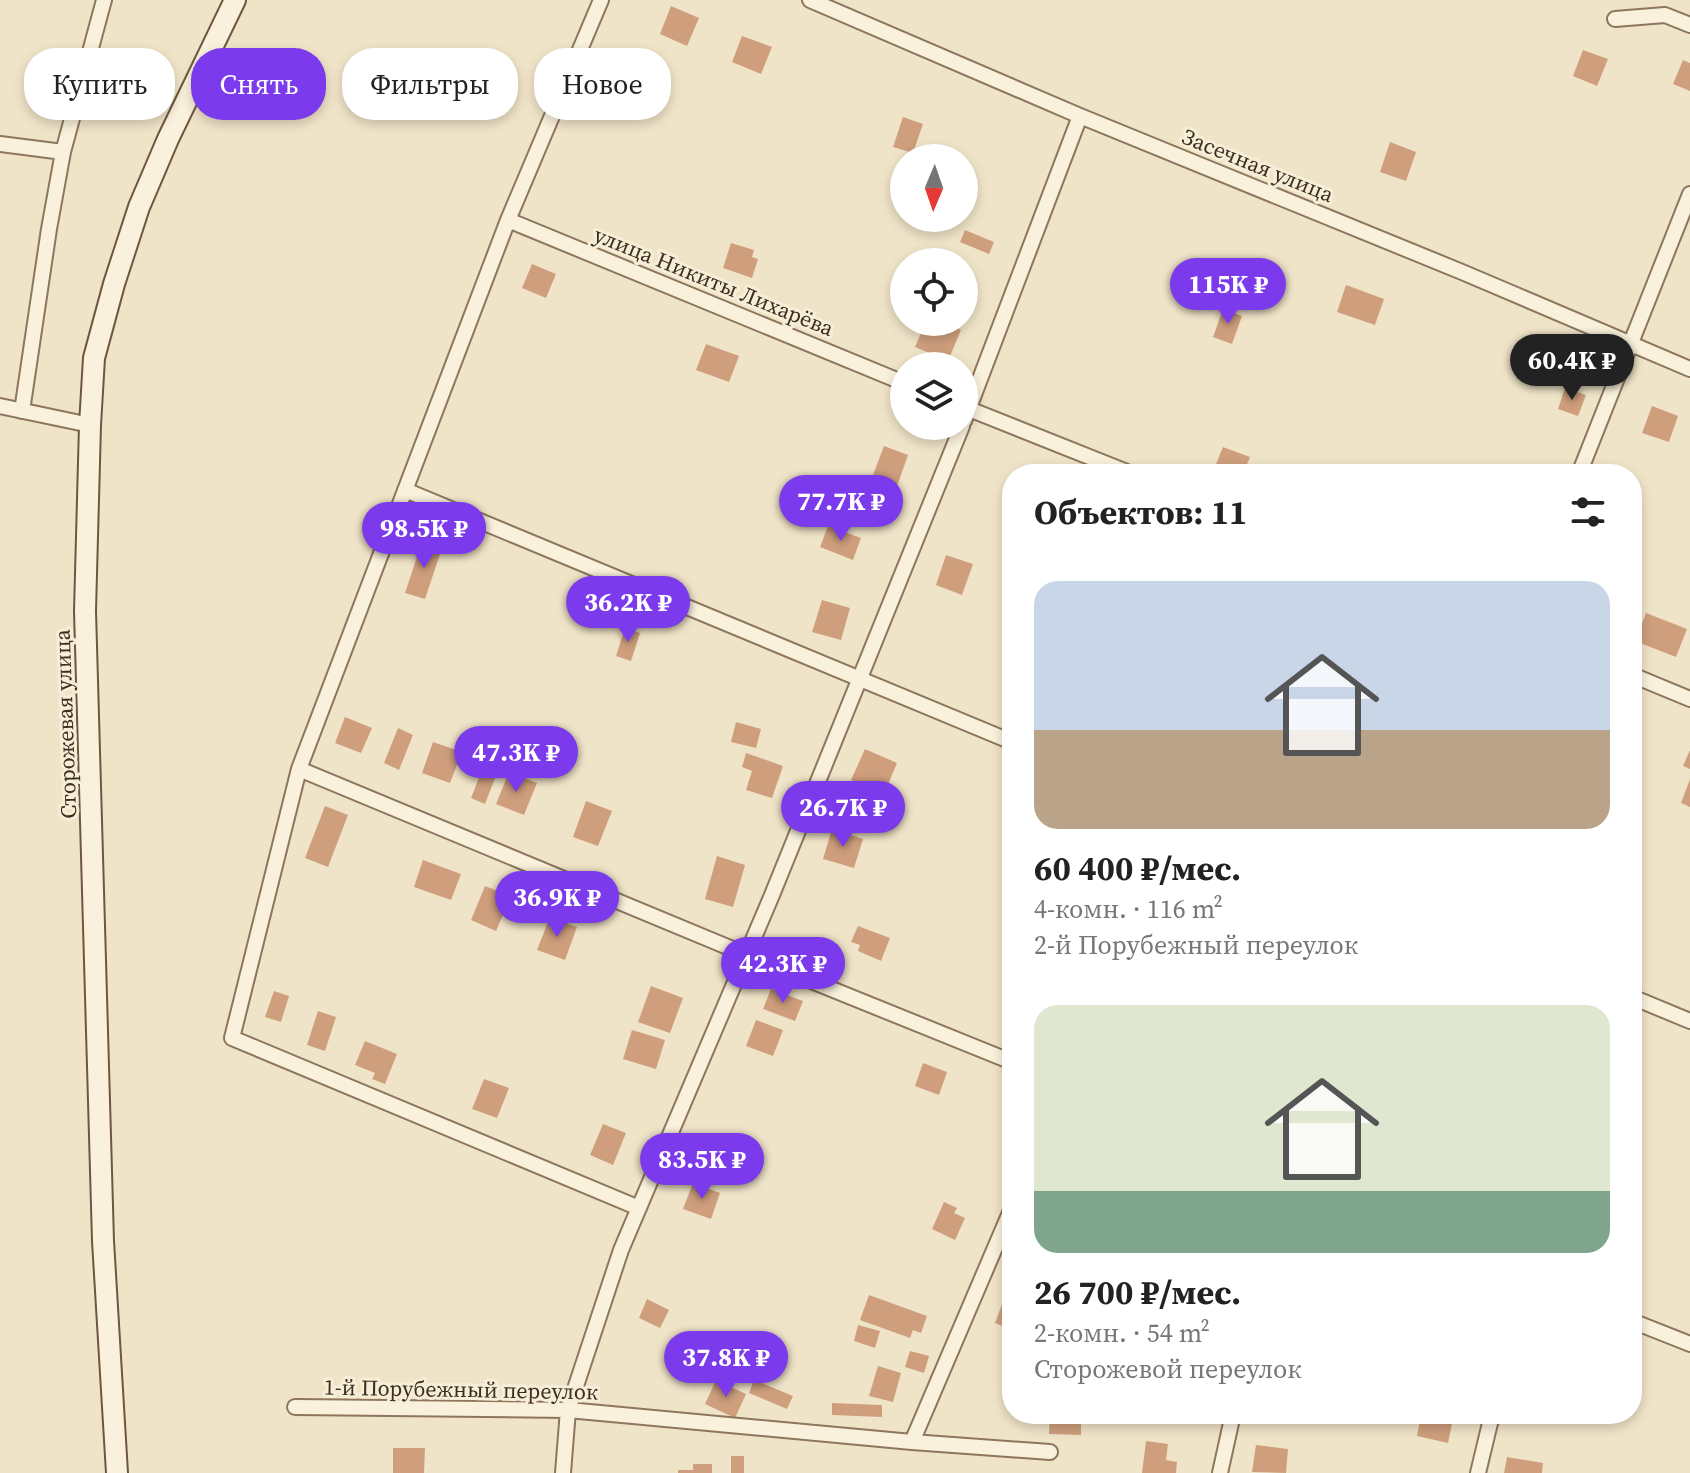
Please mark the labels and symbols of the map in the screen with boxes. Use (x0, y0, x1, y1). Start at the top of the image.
street label: Засечная улица (1178, 121, 1339, 209)
north arrow (890, 144, 978, 232)
street label: улица Никиты Лихарёва (590, 219, 839, 343)
pin: 115K ₽ (1163, 258, 1293, 326)
pin: 60.4K ₽ (1498, 334, 1646, 402)
pin: 77.7K ₽ (767, 475, 915, 543)
pin: 98.5K ₽ (350, 502, 498, 570)
pin: 36.2K ₽ (554, 576, 702, 644)
street label: Сторожевая улица (47, 628, 83, 819)
pin: 47.3K ₽ (442, 726, 590, 794)
pin: 26.7K ₽ (769, 781, 917, 849)
pin: 36.9K ₽ (483, 871, 631, 939)
pin: 42.3K ₽ (709, 937, 857, 1005)
pin: 83.5K ₽ (628, 1133, 776, 1201)
pin: 37.8K ₽ (652, 1331, 800, 1399)
street label: 1-й Порубежный переулок (324, 1372, 598, 1406)

